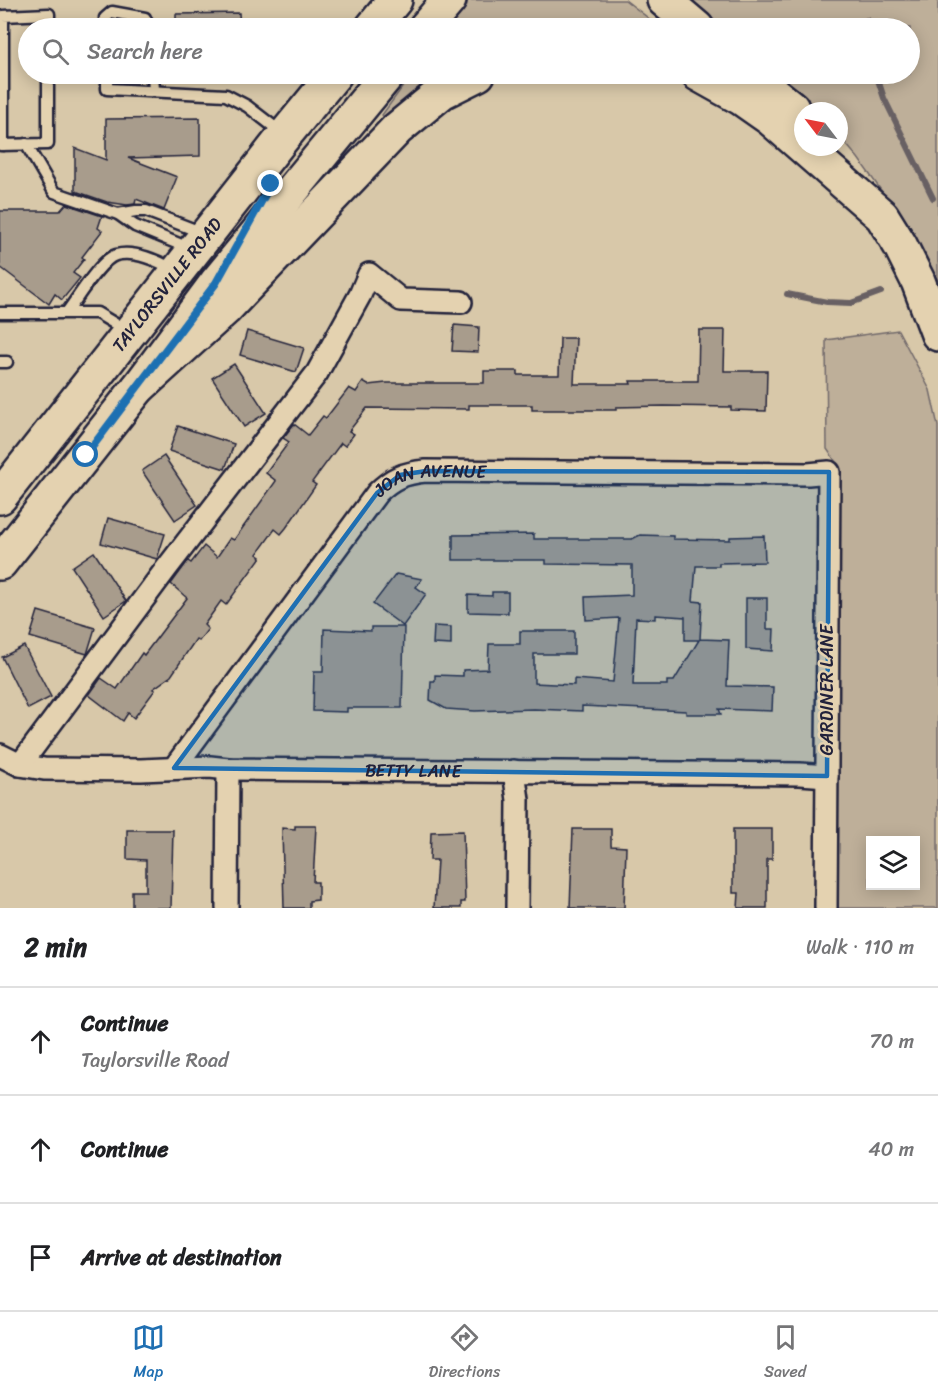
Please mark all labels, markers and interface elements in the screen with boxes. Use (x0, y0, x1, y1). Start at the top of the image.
search box (18, 18, 920, 84)
text: Search here (87, 32, 203, 71)
icon: search (39, 35, 72, 68)
north arrow (794, 102, 848, 156)
route end (257, 170, 283, 196)
street label: TAYLORSVILLE ROAD (104, 210, 231, 359)
route start (72, 441, 98, 467)
street label: JOAN AVENUE (365, 455, 487, 506)
street label: GARDINER LANE (811, 624, 843, 755)
street label: BETTY LANE (365, 754, 462, 787)
map controls (866, 836, 920, 890)
button: layers (866, 836, 920, 890)
text: 2 min (24, 924, 87, 970)
text: Walk · 110 m (806, 930, 914, 965)
text: Continue (81, 1004, 169, 1043)
text: 70 m (869, 1024, 914, 1059)
icon: ahead (24, 1025, 57, 1058)
text: Taylorsville Road (81, 1043, 229, 1078)
text: Continue (81, 1130, 169, 1169)
text: 40 m (868, 1132, 914, 1167)
icon: ahead (24, 1133, 57, 1166)
text: Arrive at destination (81, 1238, 282, 1277)
icon: arrive (24, 1241, 57, 1274)
tab: Map (132, 1321, 165, 1386)
tab: Directions (429, 1321, 500, 1386)
tab: Saved (764, 1321, 806, 1386)

